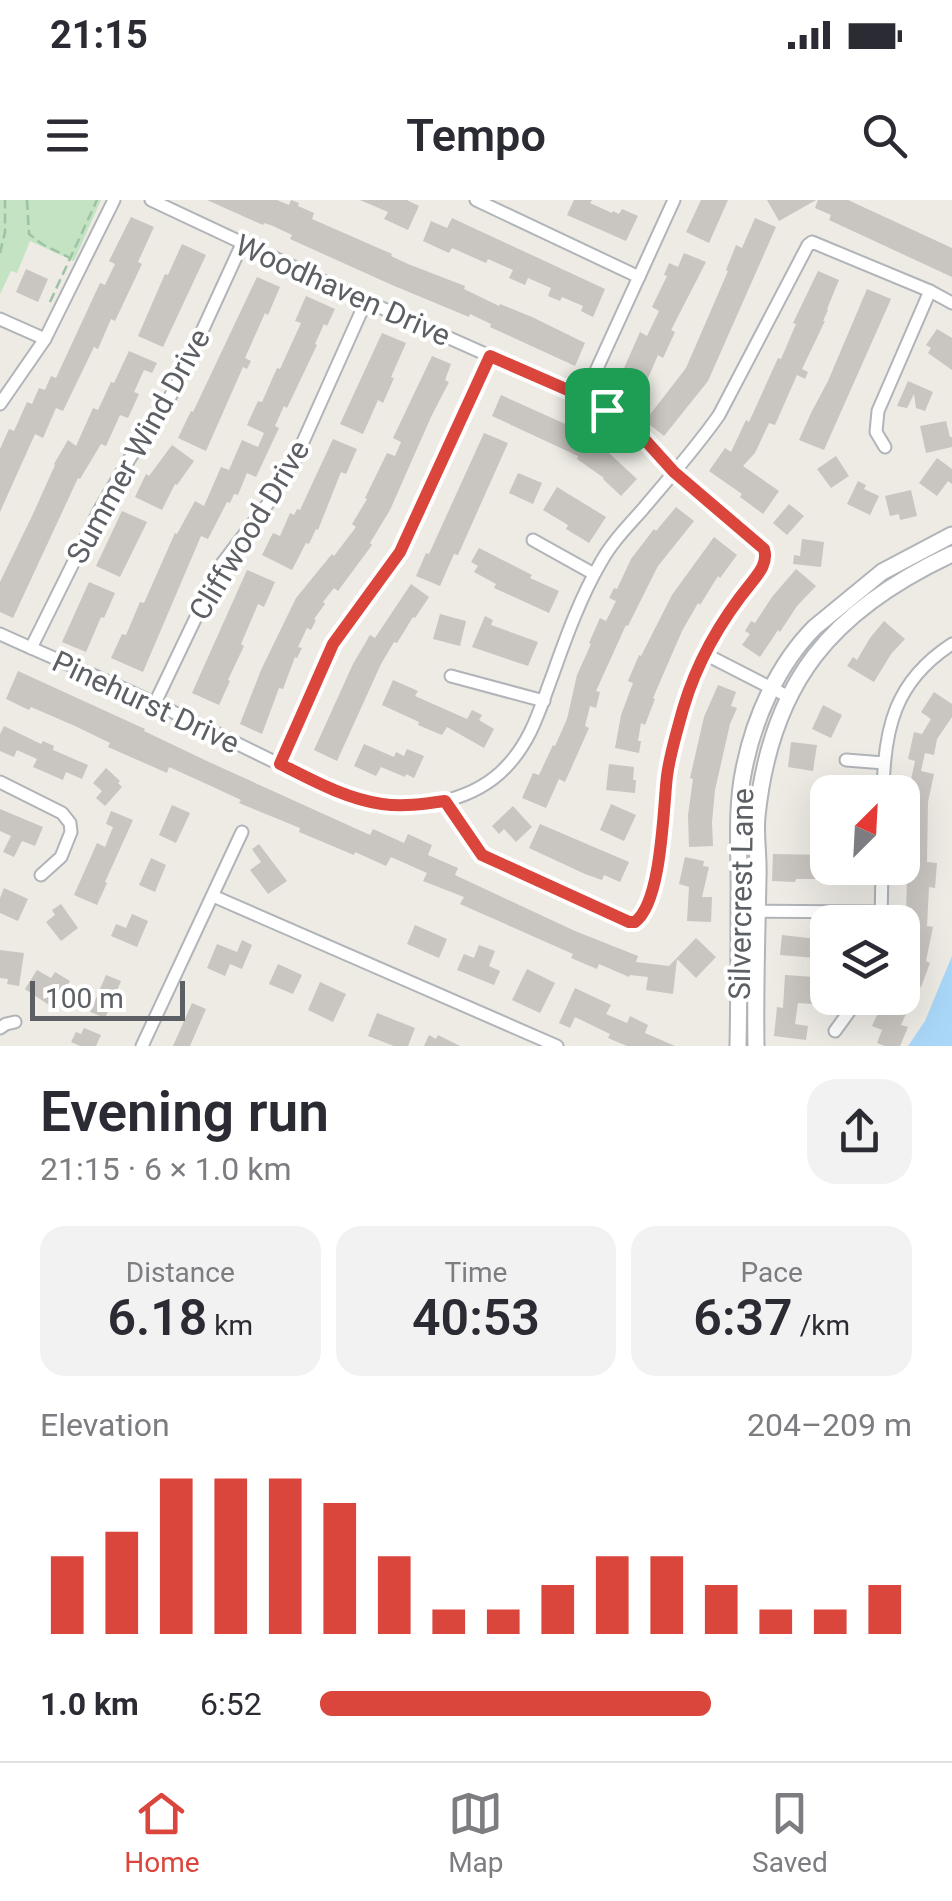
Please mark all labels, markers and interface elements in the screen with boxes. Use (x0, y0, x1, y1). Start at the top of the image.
text: 21:15 (50, 13, 148, 57)
icon: menu (40, 108, 95, 163)
icon: search (857, 108, 912, 163)
text: Tempo (406, 109, 546, 162)
street label: Woodhaven Drive (230, 227, 456, 353)
street label: Summer Wind Drive (59, 323, 217, 569)
pin (565, 368, 650, 453)
icon: arrive (580, 383, 635, 438)
street label: Cliffwood Drive (182, 434, 316, 626)
street label: Pinehurst Drive (47, 643, 245, 761)
north arrow (810, 775, 920, 885)
map controls (810, 775, 920, 1015)
street label: Silvercrest Lane (722, 788, 760, 1000)
button: layers (810, 905, 920, 1015)
scale bar (30, 976, 185, 1020)
text: 100 m (45, 982, 124, 1015)
button: share (807, 1079, 912, 1184)
text: Evening run (40, 1080, 329, 1144)
text: 21:15 · 6 × 1.0 km (40, 1150, 291, 1188)
text: Distance (126, 1256, 235, 1289)
text: Time (445, 1256, 507, 1289)
text: Pace (741, 1256, 803, 1289)
text: 6.18 (108, 1289, 207, 1347)
text: 40:53 (412, 1289, 540, 1347)
text: 6:37 (693, 1289, 793, 1347)
text: km (207, 1309, 253, 1342)
text: /km (793, 1309, 850, 1342)
text: Elevation (40, 1406, 170, 1444)
text: 204–209 m (747, 1406, 912, 1444)
text: 1.0 km (40, 1685, 139, 1723)
text: 6:52 (200, 1685, 262, 1723)
tab: Home (124, 1786, 200, 1879)
tab: Map (448, 1786, 504, 1879)
tab: Saved (752, 1786, 828, 1879)

